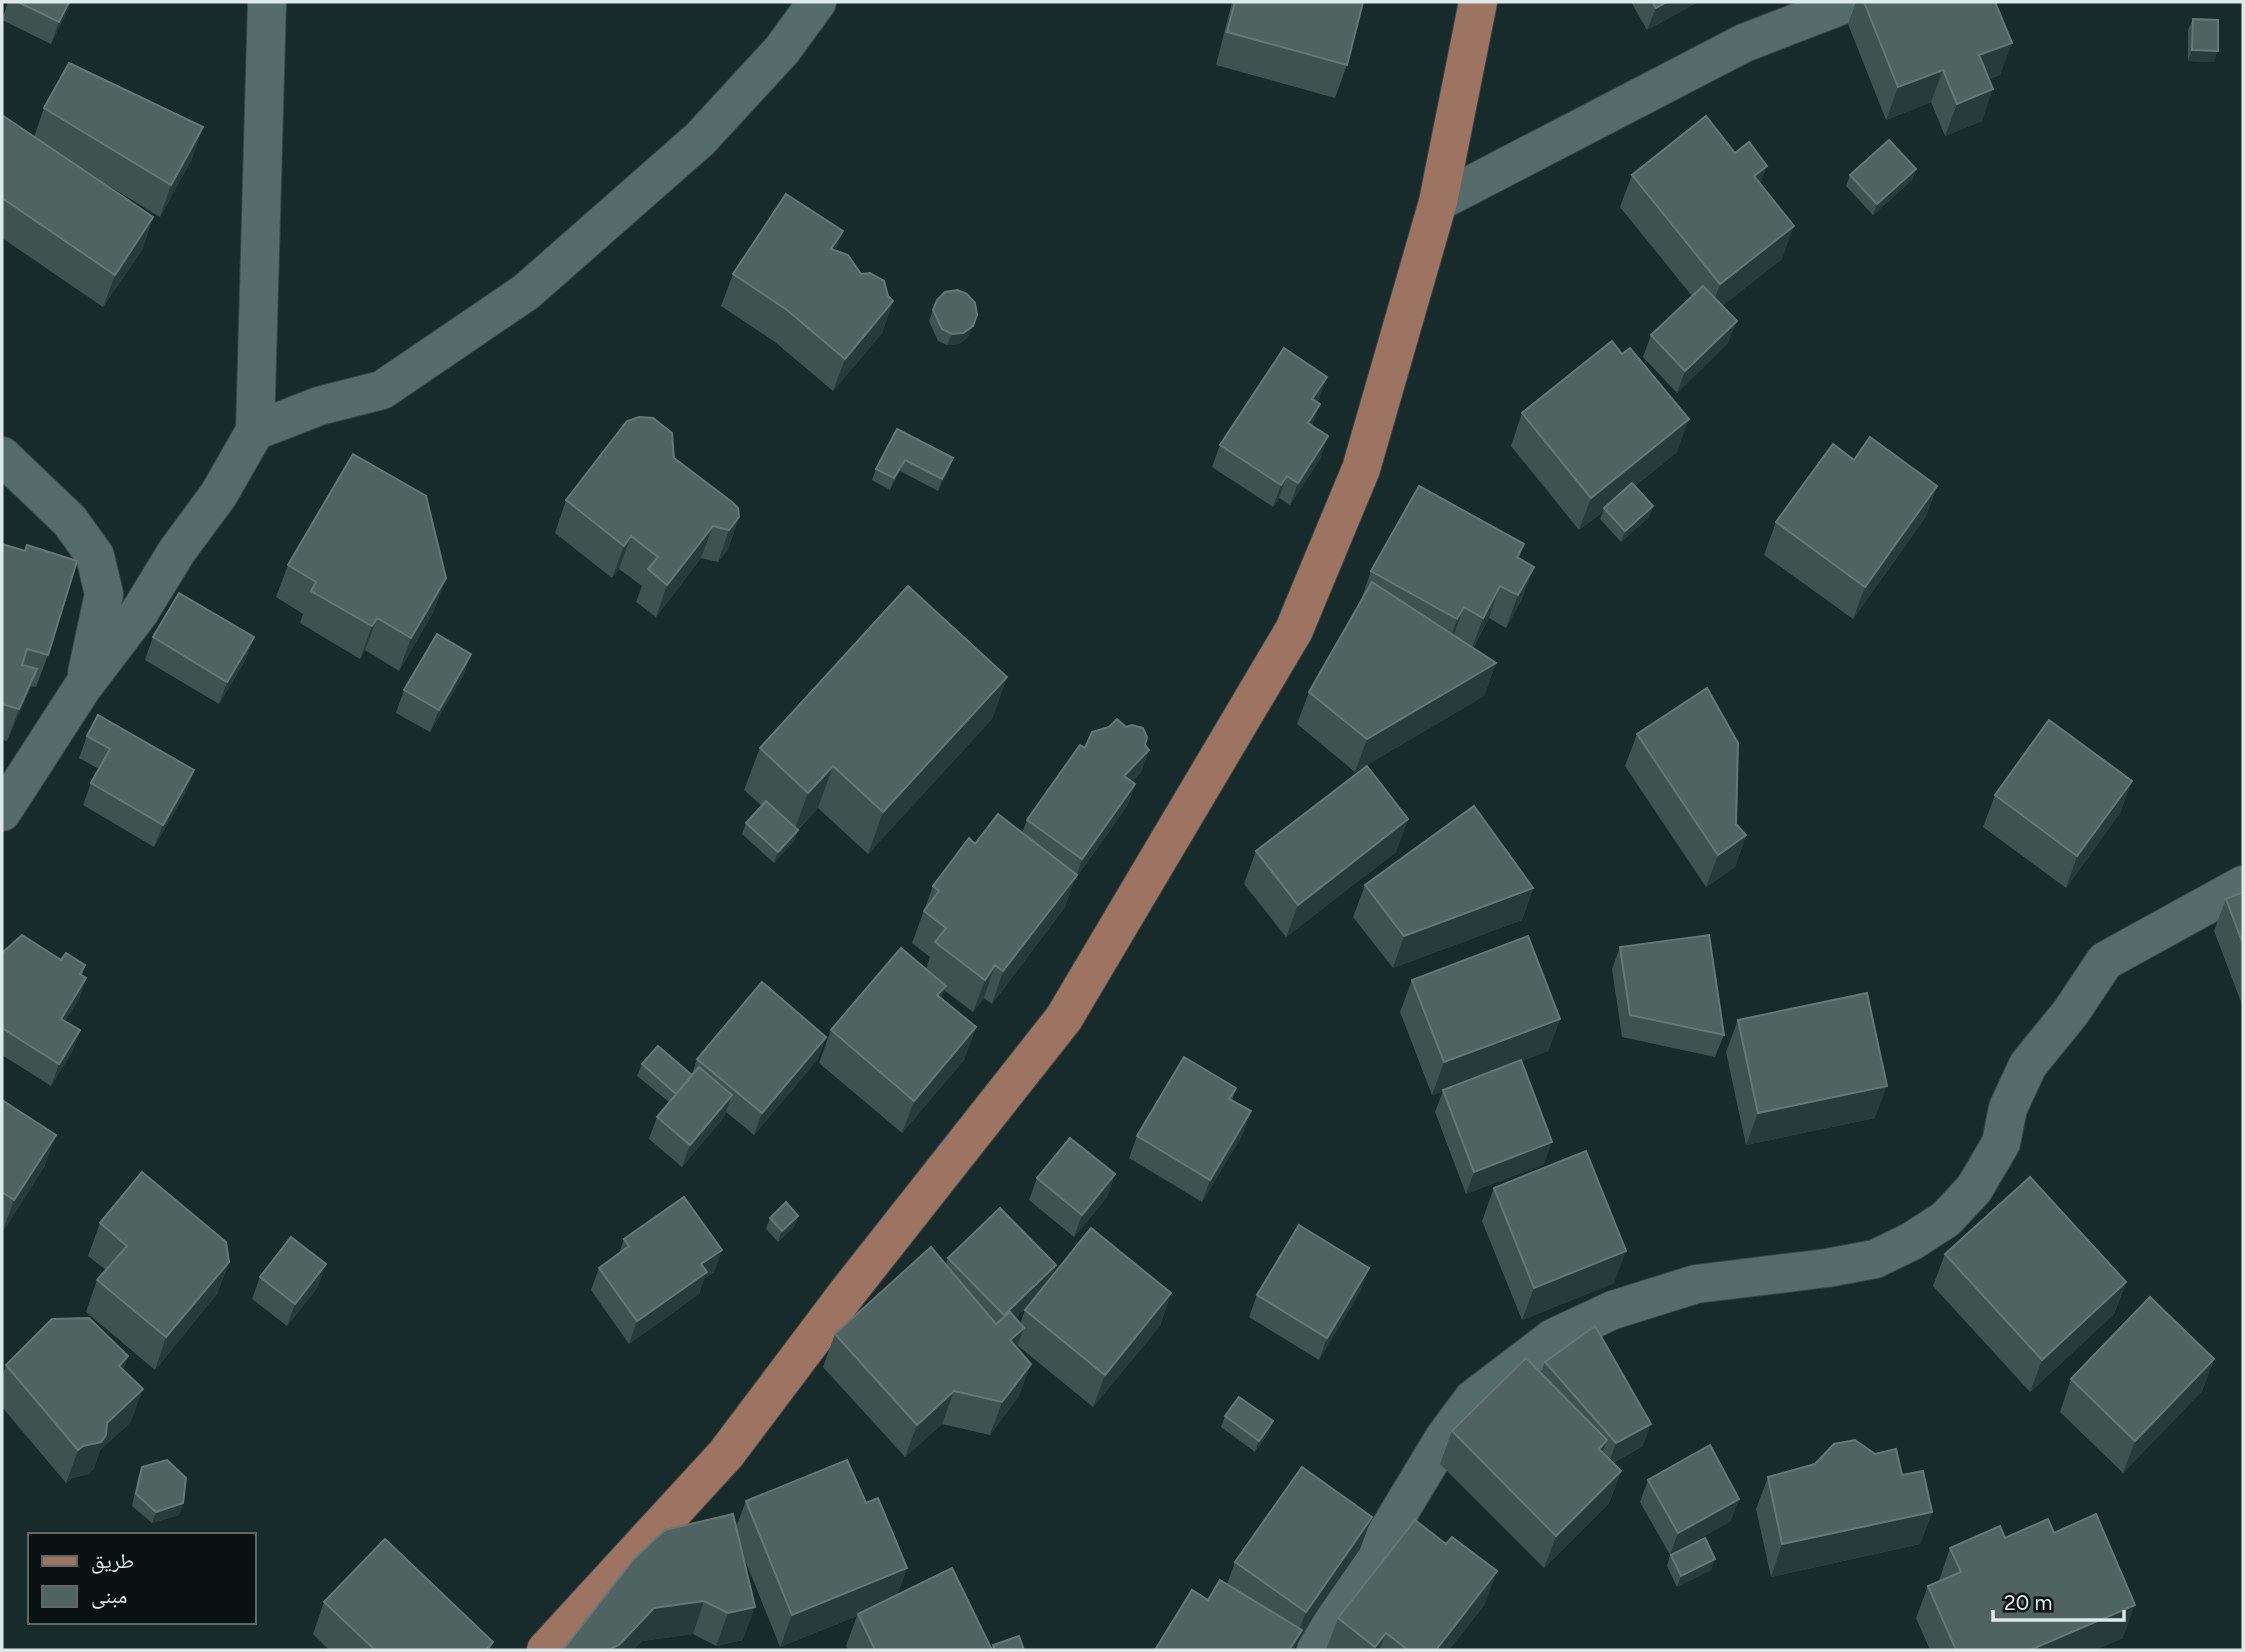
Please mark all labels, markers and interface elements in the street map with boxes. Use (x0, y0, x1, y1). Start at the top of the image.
legend (28, 1533, 256, 1624)
text: طريق (91, 1548, 134, 1574)
scale bar (1993, 1578, 2124, 1622)
text: مبنى (91, 1583, 127, 1609)
text: 20 m (2004, 1590, 2052, 1615)

